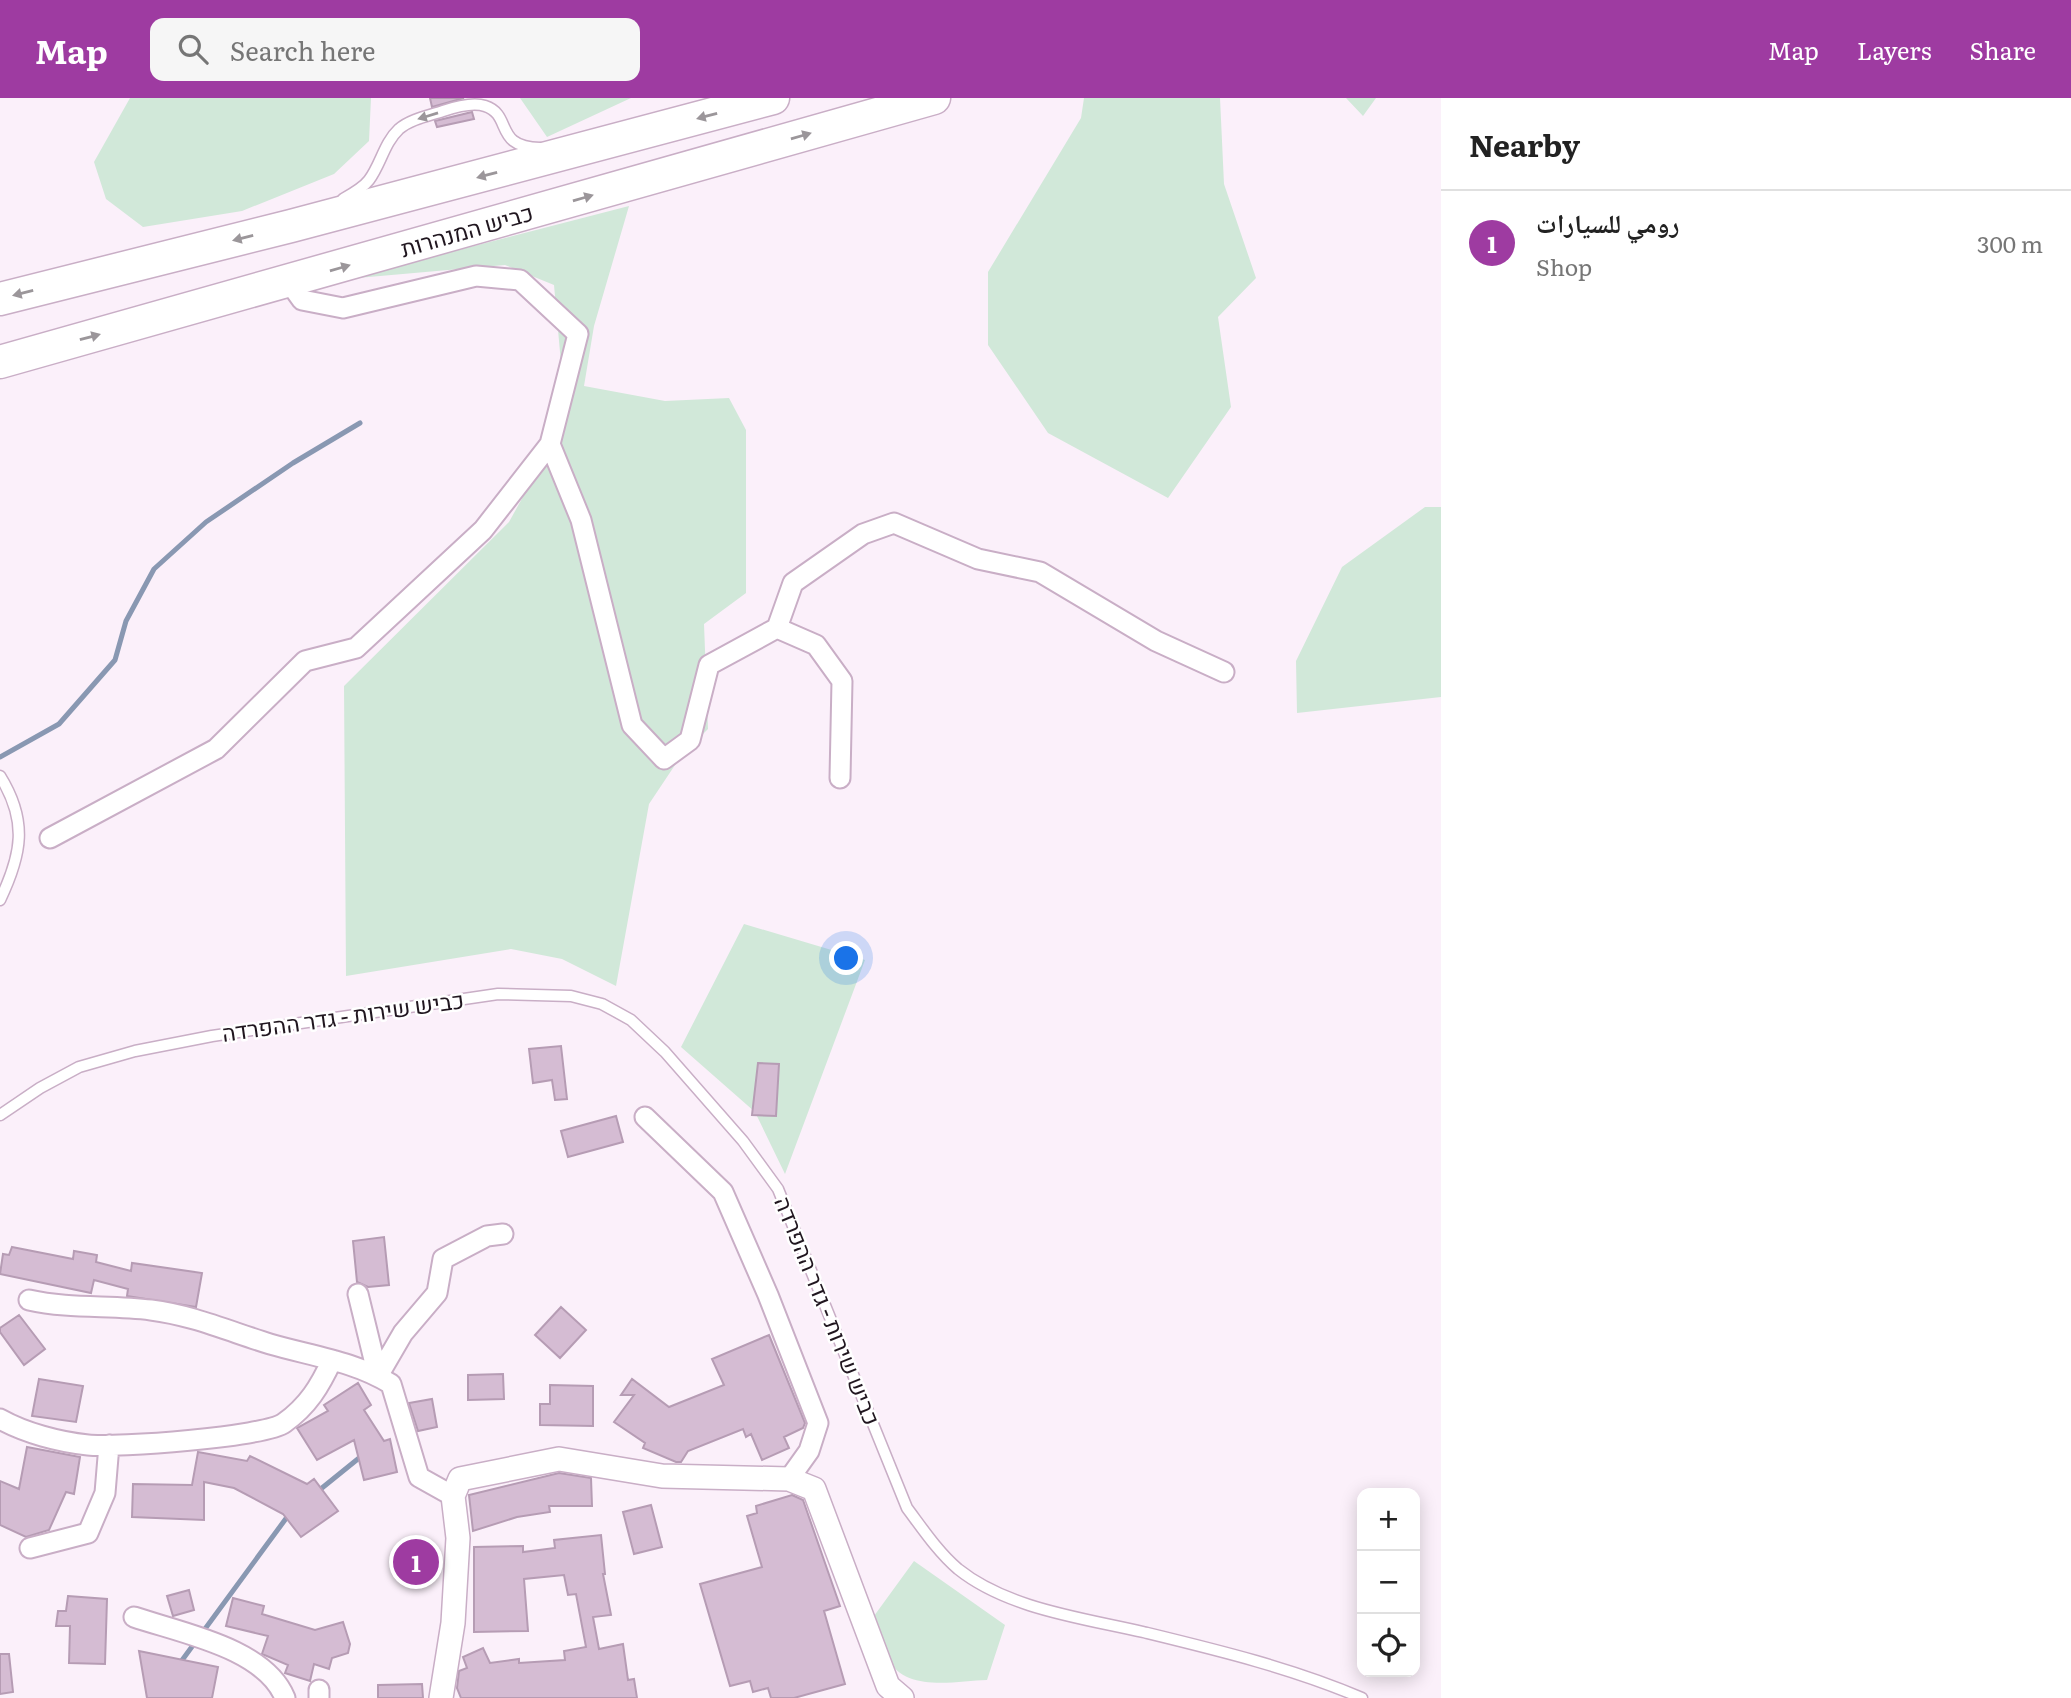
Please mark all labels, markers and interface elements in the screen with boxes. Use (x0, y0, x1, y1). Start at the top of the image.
search box (150, 18, 640, 81)
text: Map (35, 25, 108, 74)
icon: search (174, 30, 212, 68)
text: Search here (230, 30, 376, 69)
text: Map (1768, 32, 1819, 67)
text: Layers (1857, 32, 1931, 67)
text: Share (1969, 32, 2036, 67)
one-way arrow (417, 111, 438, 121)
one-way arrow (696, 111, 718, 122)
text: Nearby (1469, 122, 1580, 166)
one-way arrow (791, 130, 813, 141)
one-way arrow (476, 170, 498, 181)
one-way arrow (572, 193, 593, 203)
street label: כביש המנהרות (396, 194, 537, 264)
text: رومي للسيارات (1536, 202, 1679, 241)
text: 1 (1487, 226, 1497, 260)
text: 300 m (1977, 226, 2043, 260)
one-way arrow (232, 233, 254, 244)
text: Shop (1536, 249, 1592, 283)
one-way arrow (330, 262, 351, 272)
one-way arrow (12, 288, 34, 299)
one-way arrow (79, 332, 100, 342)
your location (829, 941, 863, 975)
street label: כביש שירות - גדר ההפרדה (219, 981, 466, 1049)
street label: כביש שירות - גדר ההפרדה (767, 1191, 890, 1430)
map controls (1357, 1488, 1420, 1677)
button: + (1357, 1488, 1420, 1551)
pin: 1 (393, 1536, 439, 1588)
button: − (1357, 1551, 1420, 1614)
button: locate (1357, 1614, 1420, 1677)

